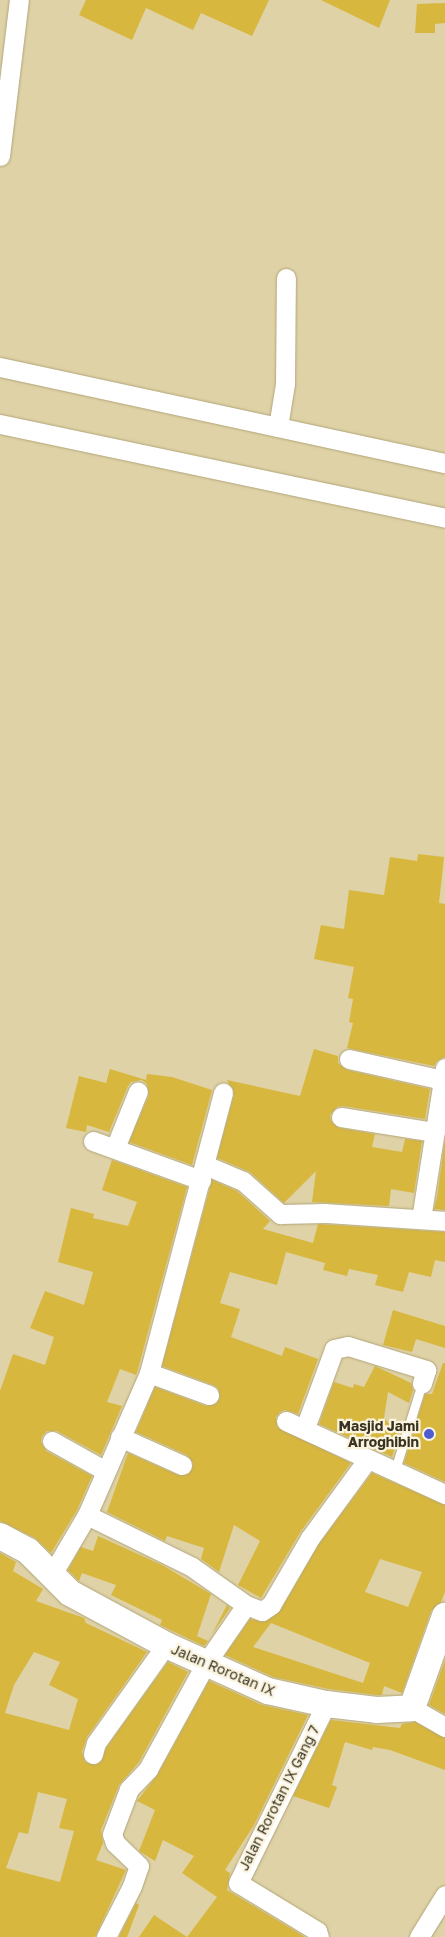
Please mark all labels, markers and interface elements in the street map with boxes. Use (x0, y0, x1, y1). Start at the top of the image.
place label: Masjid Jami Arroghibin (339, 1418, 419, 1450)
marker: Masjid Jami Arroghibin (423, 1428, 435, 1440)
street label: Jalan Rorotan IX (169, 1641, 277, 1699)
street label: Jalan Rorotan IX Gang 7 (235, 1723, 323, 1873)

